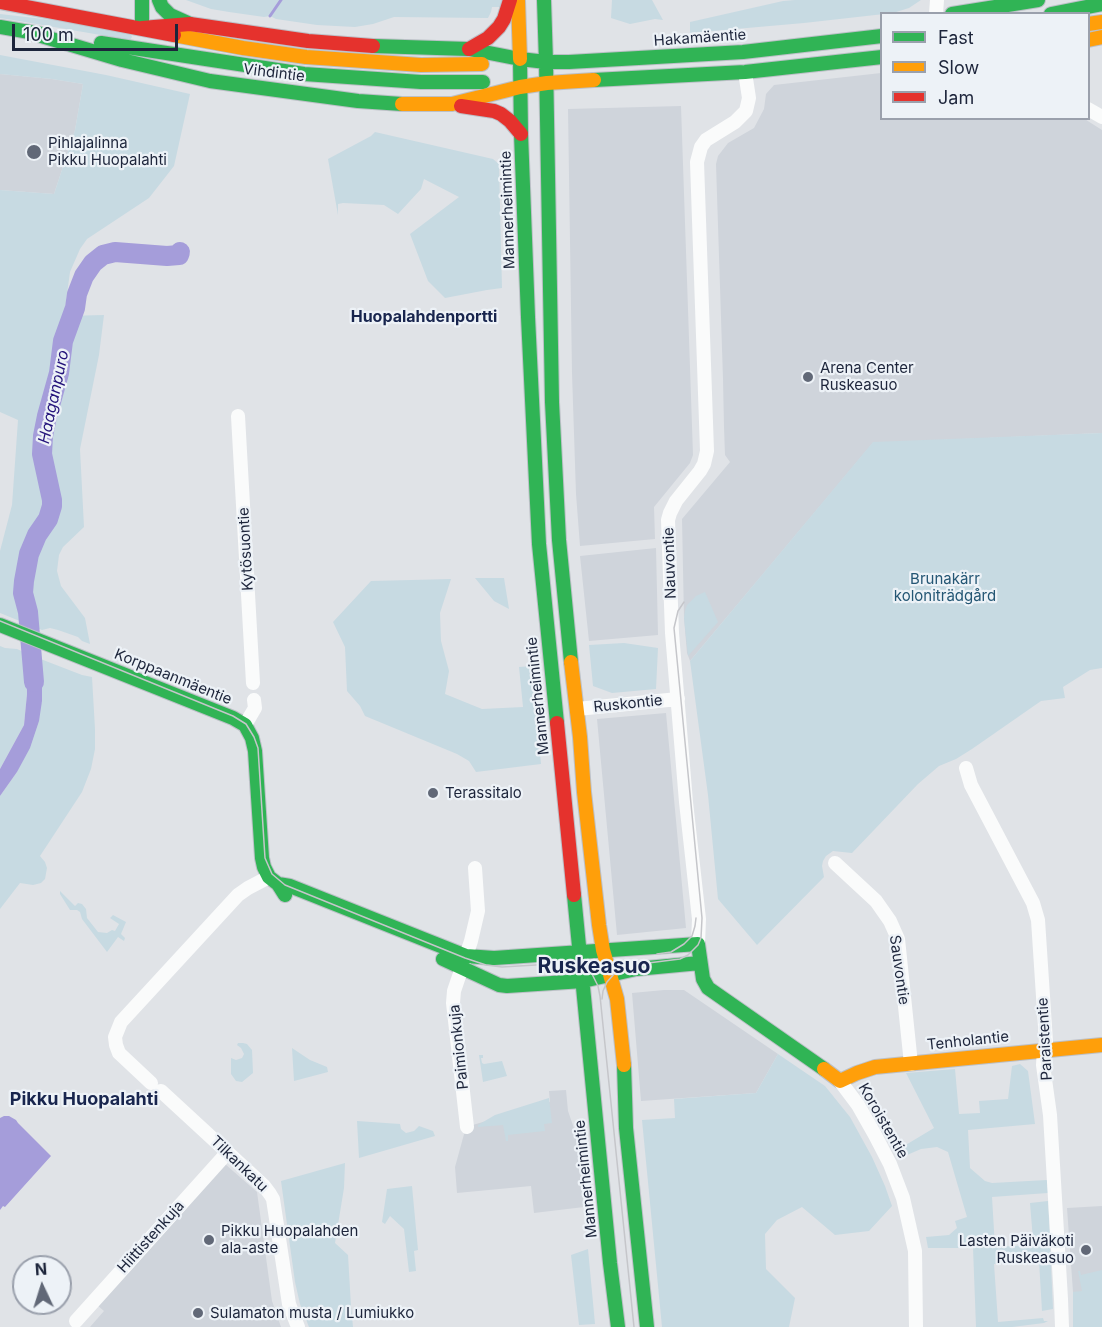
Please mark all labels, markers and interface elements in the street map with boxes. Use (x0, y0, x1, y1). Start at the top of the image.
scale bar (15, 12, 182, 50)
legend (880, 12, 1090, 120)
text: 100 m (23, 24, 74, 45)
street label: Hakamäentie (653, 26, 747, 50)
text: Fast (938, 27, 974, 48)
text: Slow (938, 57, 979, 78)
street label: Vihdintie (242, 60, 306, 86)
text: Jam (938, 87, 974, 108)
place label: Pihlajalinna Pikku Huopalahti (48, 134, 167, 169)
marker: Pihlajalinna Pikku Huopalahti (25, 143, 43, 161)
street label: Mannerheimintie (497, 150, 519, 270)
district label: Huopalahdenportti (351, 307, 497, 327)
water label: Haaganpuro (35, 348, 73, 446)
place label: Arena Center Ruskeasuo (820, 359, 914, 394)
marker: Arena Center Ruskeasuo (801, 370, 815, 384)
street label: Kytösuontie (235, 507, 257, 591)
street label: Nauvontie (660, 527, 680, 599)
park label: Brunakärr koloniträdgård (894, 570, 996, 605)
street label: Mannerheimintie (523, 636, 553, 756)
street label: Korppaanmäentie (112, 645, 234, 709)
street label: Ruskontie (593, 691, 663, 717)
place label: Terassitalo (445, 784, 522, 802)
marker: Terassitalo (426, 786, 440, 800)
street label: Sauvontie (885, 934, 913, 1006)
district label: Ruskeasuo (538, 954, 650, 980)
street label: Paraistentie (1034, 997, 1056, 1081)
street label: Paimionkuja (446, 1004, 472, 1090)
street label: Tenholantie (926, 1028, 1010, 1054)
street label: Koroistentie (854, 1080, 912, 1162)
district label: Pikku Huopalahti (10, 1089, 158, 1111)
street label: Mannerheimintie (571, 1119, 601, 1239)
street label: Tilkankatu (207, 1132, 271, 1196)
street label: Hiittistenkuja (114, 1197, 188, 1277)
place label: Pikku Huopalahden ala-aste (221, 1222, 358, 1257)
place label: Lasten Päiväkoti Ruskeasuo (959, 1232, 1074, 1267)
marker: Pikku Huopalahden ala-aste (202, 1233, 216, 1247)
marker: Lasten Päiväkoti Ruskeasuo (1079, 1243, 1093, 1257)
north arrow (12, 1255, 72, 1315)
text: N (34, 1259, 48, 1279)
place label: Sulamaton musta / Lumiukko (210, 1304, 414, 1322)
marker: Sulamaton musta / Lumiukko (191, 1306, 205, 1320)

